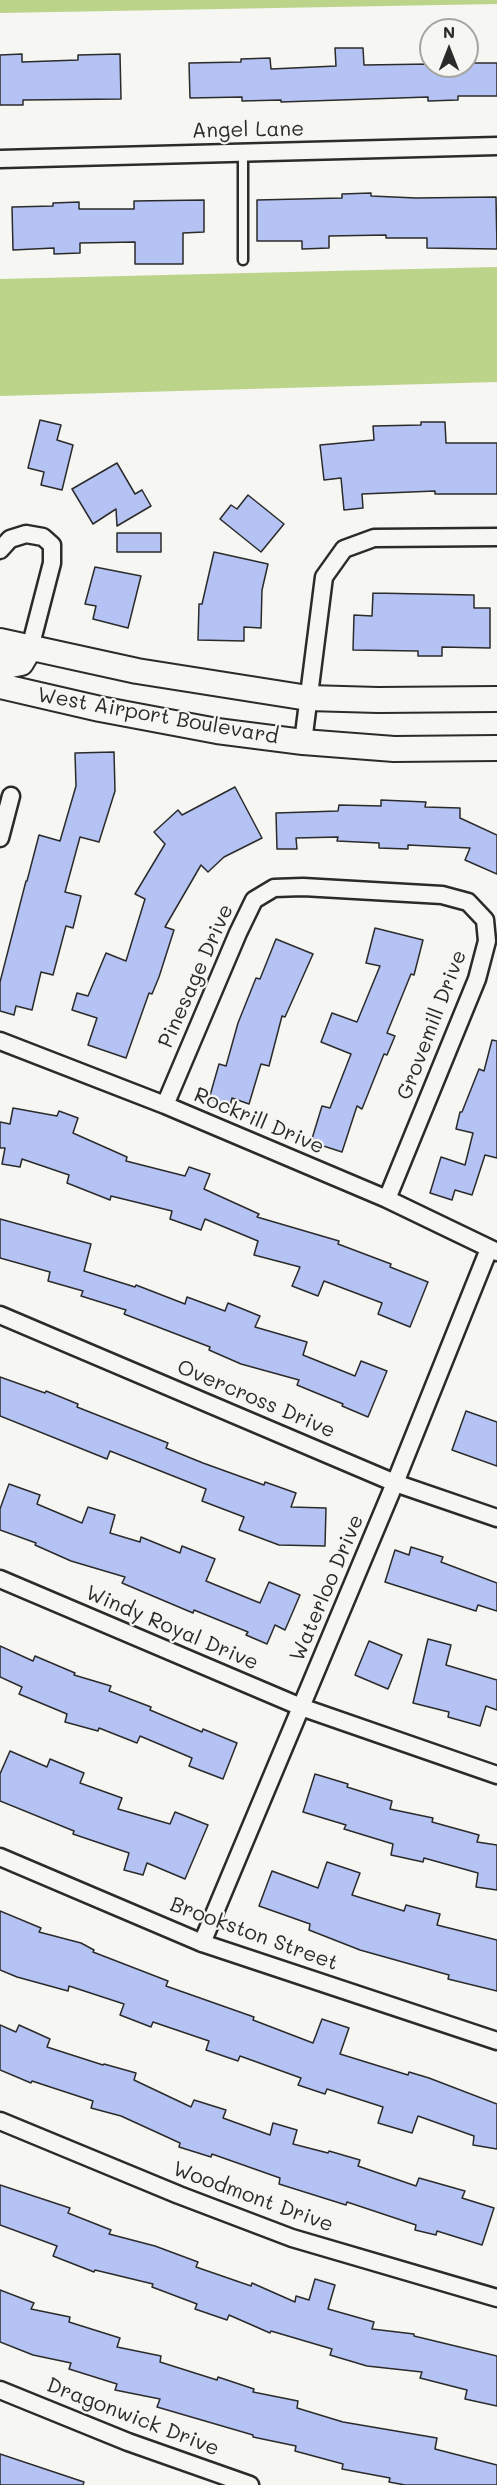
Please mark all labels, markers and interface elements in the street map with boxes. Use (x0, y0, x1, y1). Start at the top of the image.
north arrow (419, 18, 479, 78)
text: N (443, 21, 455, 42)
street label: Angel Lane (192, 116, 304, 144)
street label: West Airport Boulevard (36, 682, 280, 750)
street label: Pinesage Drive (153, 900, 239, 1052)
street label: Grovemill Drive (392, 946, 472, 1104)
street label: Rockrill Drive (190, 1082, 328, 1160)
street label: Overcross Drive (173, 1354, 339, 1444)
street label: Waterloo Drive (285, 1511, 369, 1665)
street label: Windy Royal Drive (82, 1580, 262, 1676)
street label: Brookston Street (167, 1892, 341, 1976)
street label: Woodmont Drive (169, 2156, 337, 2238)
street label: Dragonwick Drive (43, 2372, 223, 2462)

